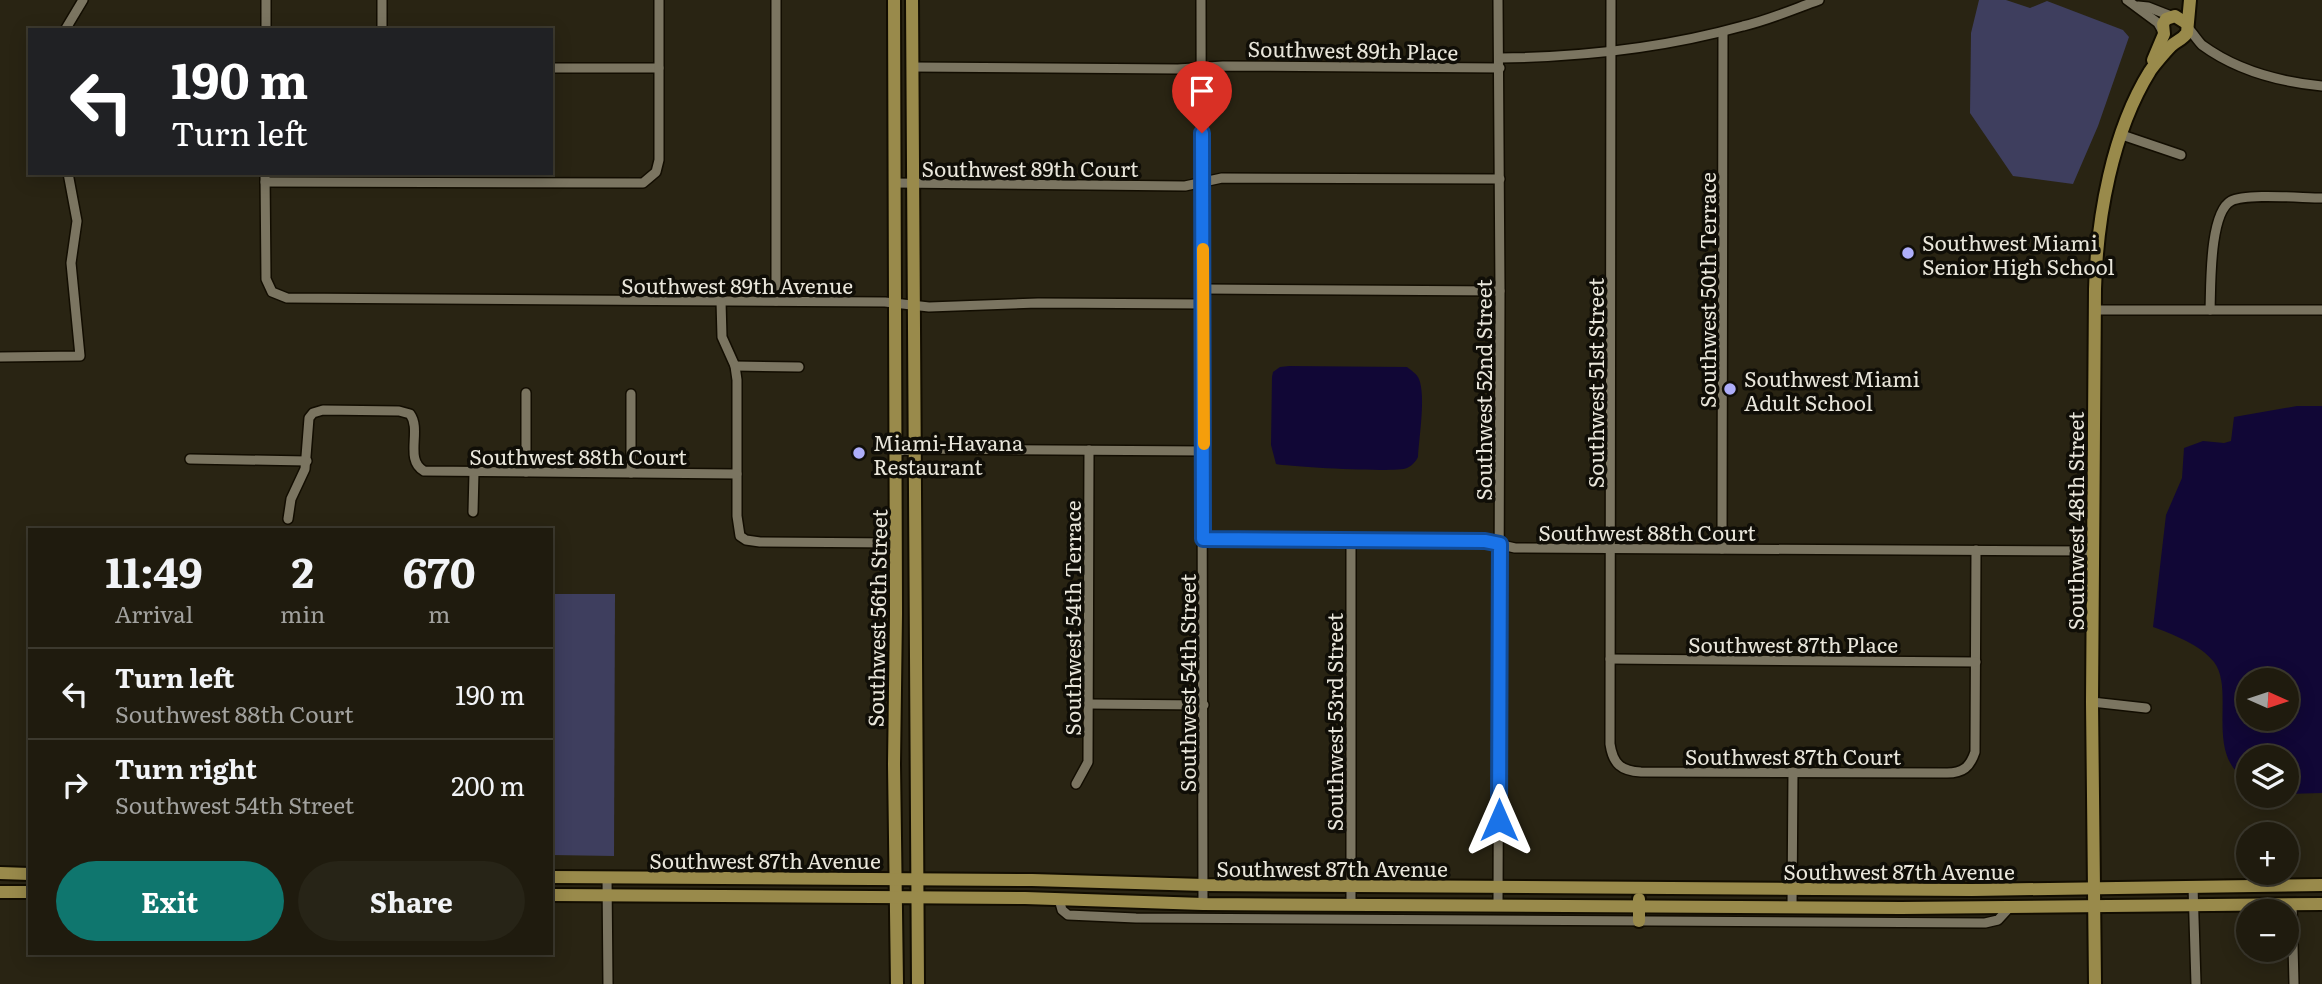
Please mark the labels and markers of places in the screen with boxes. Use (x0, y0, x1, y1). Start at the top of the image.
pin (1172, 61, 1232, 133)
place label: Southwest Miami Senior High School (1922, 226, 2115, 281)
marker: Southwest Miami Senior High School (1900, 245, 1916, 261)
place label: Southwest Miami Adult School (1744, 362, 1920, 417)
marker: Southwest Miami Adult School (1722, 381, 1738, 397)
place label: Miami-Havana Restaurant (873, 426, 1024, 481)
marker: Miami-Havana Restaurant (851, 445, 867, 461)

